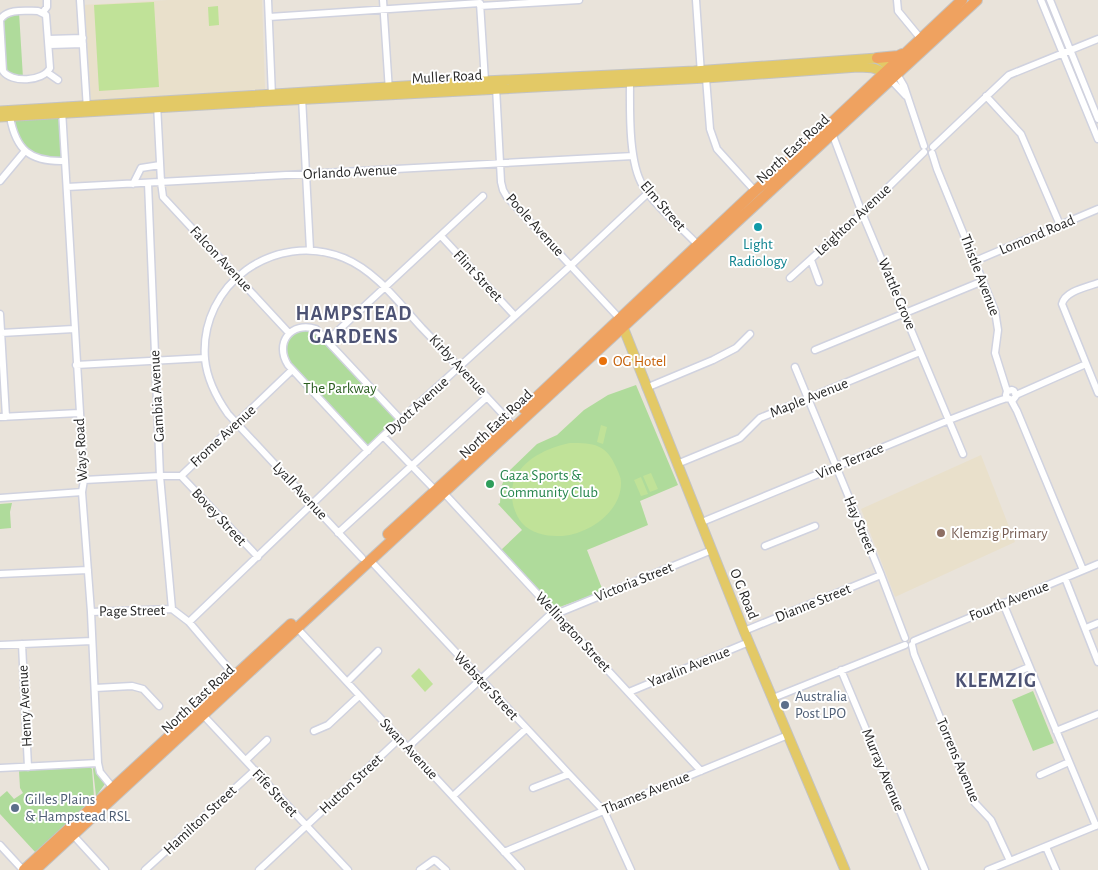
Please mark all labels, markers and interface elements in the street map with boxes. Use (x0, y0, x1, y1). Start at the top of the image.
street label: Muller Road (411, 68, 483, 86)
street label: North East Road (754, 111, 832, 186)
street label: Orlando Avenue (303, 162, 397, 182)
street label: Elm Street (637, 178, 689, 234)
street label: Leighton Avenue (812, 181, 894, 259)
street label: Poole Avenue (503, 191, 567, 259)
street label: Lomond Road (997, 212, 1077, 258)
marker: Light Radiology (752, 221, 764, 233)
street label: Falcon Avenue (187, 223, 255, 295)
street label: Thistle Avenue (958, 232, 1002, 318)
place label: Light Radiology (729, 237, 788, 269)
street label: Flint Street (451, 247, 506, 305)
street label: Wattle Grove (875, 256, 919, 332)
district label: HAMPSTEAD GARDENS (296, 304, 412, 347)
street label: Kirby Avenue (426, 332, 490, 398)
street label: Gambia Avenue (147, 350, 167, 442)
place label: OG Hotel (613, 354, 667, 369)
marker: OG Hotel (597, 355, 609, 367)
street label: Dyott Avenue (383, 374, 451, 438)
street label: Maple Avenue (768, 375, 850, 421)
park label: The Parkway (303, 381, 377, 396)
street label: North East Road (457, 386, 535, 461)
street label: Frome Avenue (187, 402, 259, 470)
street label: Ways Road (72, 418, 90, 482)
street label: Vine Terrace (814, 440, 886, 482)
street label: Lyall Avenue (270, 459, 330, 523)
place label: Gaza Sports & Community Club (500, 468, 598, 500)
marker: Gaza Sports & Community Club (484, 478, 496, 490)
street label: Bovey Street (189, 485, 249, 549)
street label: Hay Street (841, 494, 879, 556)
place label: Klemzig Primary (951, 526, 1048, 541)
marker: Klemzig Primary (935, 527, 947, 539)
street label: Victoria Street (593, 559, 675, 604)
street label: O G Road (727, 566, 761, 622)
street label: Fourth Avenue (967, 578, 1051, 624)
street label: Dianne Street (773, 581, 853, 625)
street label: Wellington Street (532, 589, 614, 675)
street label: Page Street (99, 603, 166, 619)
street label: Yaralin Avenue (646, 644, 732, 690)
street label: Webster Street (451, 649, 521, 723)
street label: North East Road (159, 661, 237, 736)
street label: Henry Avenue (15, 665, 35, 747)
district label: KLEMZIG (955, 671, 1037, 691)
place label: Australia Post LPO (795, 689, 847, 721)
marker: Australia Post LPO (779, 699, 791, 711)
street label: Swan Avenue (377, 716, 441, 782)
street label: Torrens Avenue (934, 716, 982, 804)
street label: Murray Avenue (859, 727, 907, 813)
street label: Hutton Street (317, 751, 385, 817)
street label: Fife Street (249, 766, 301, 820)
street label: Thames Avenue (600, 769, 692, 817)
street label: Hamilton Street (161, 783, 239, 857)
place label: Gilles Plains & Hampstead RSL (25, 792, 131, 824)
marker: Gilles Plains & Hampstead RSL (9, 802, 21, 814)

